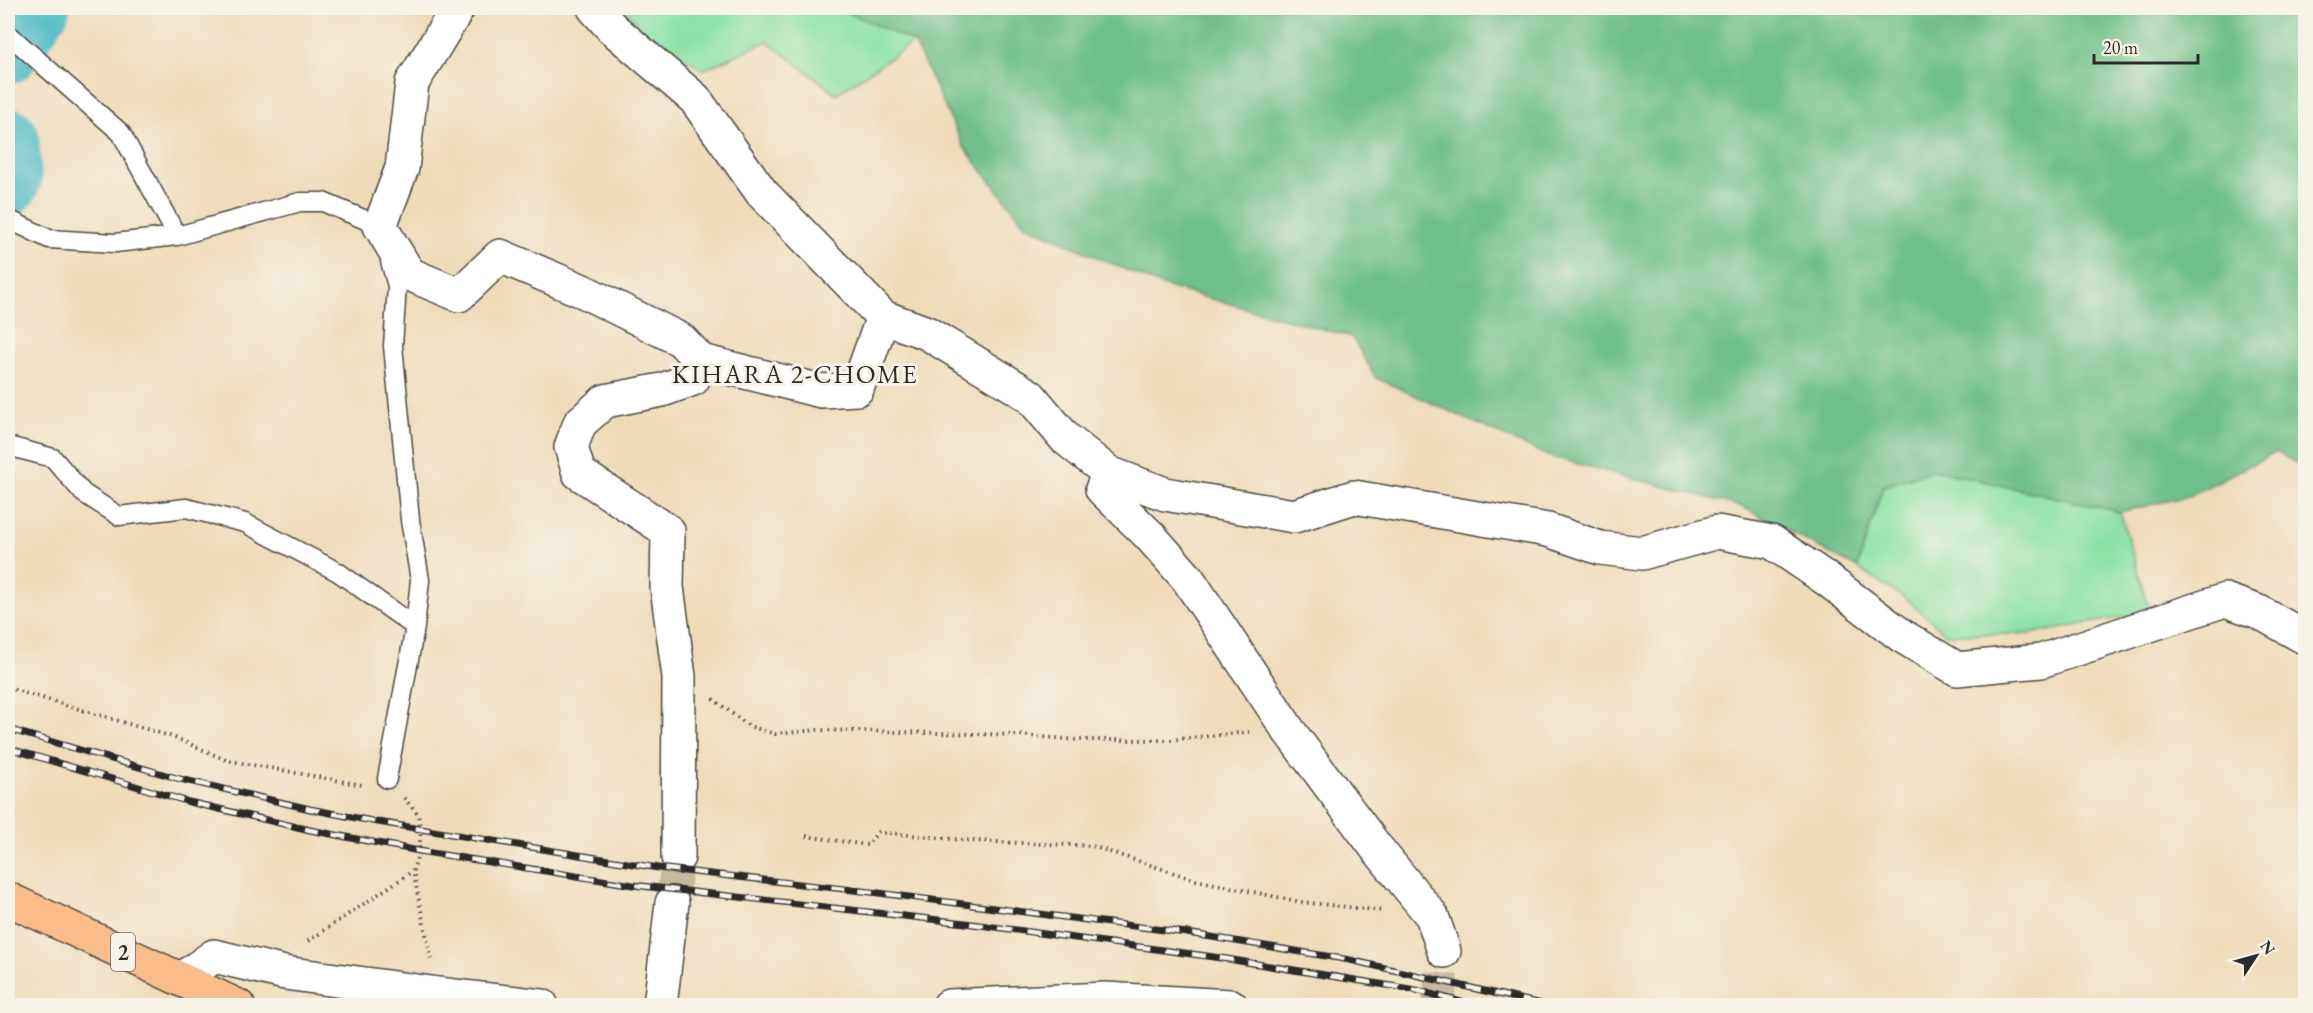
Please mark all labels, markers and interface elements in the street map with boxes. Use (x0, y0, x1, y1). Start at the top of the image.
scale bar (2094, 27, 2198, 65)
text: 20 m (2103, 36, 2138, 59)
district label: KIHARA 2-CHOME (672, 357, 918, 391)
north arrow (2226, 926, 2286, 986)
road number: 2 (111, 933, 135, 971)
text: N (2255, 936, 2280, 959)

